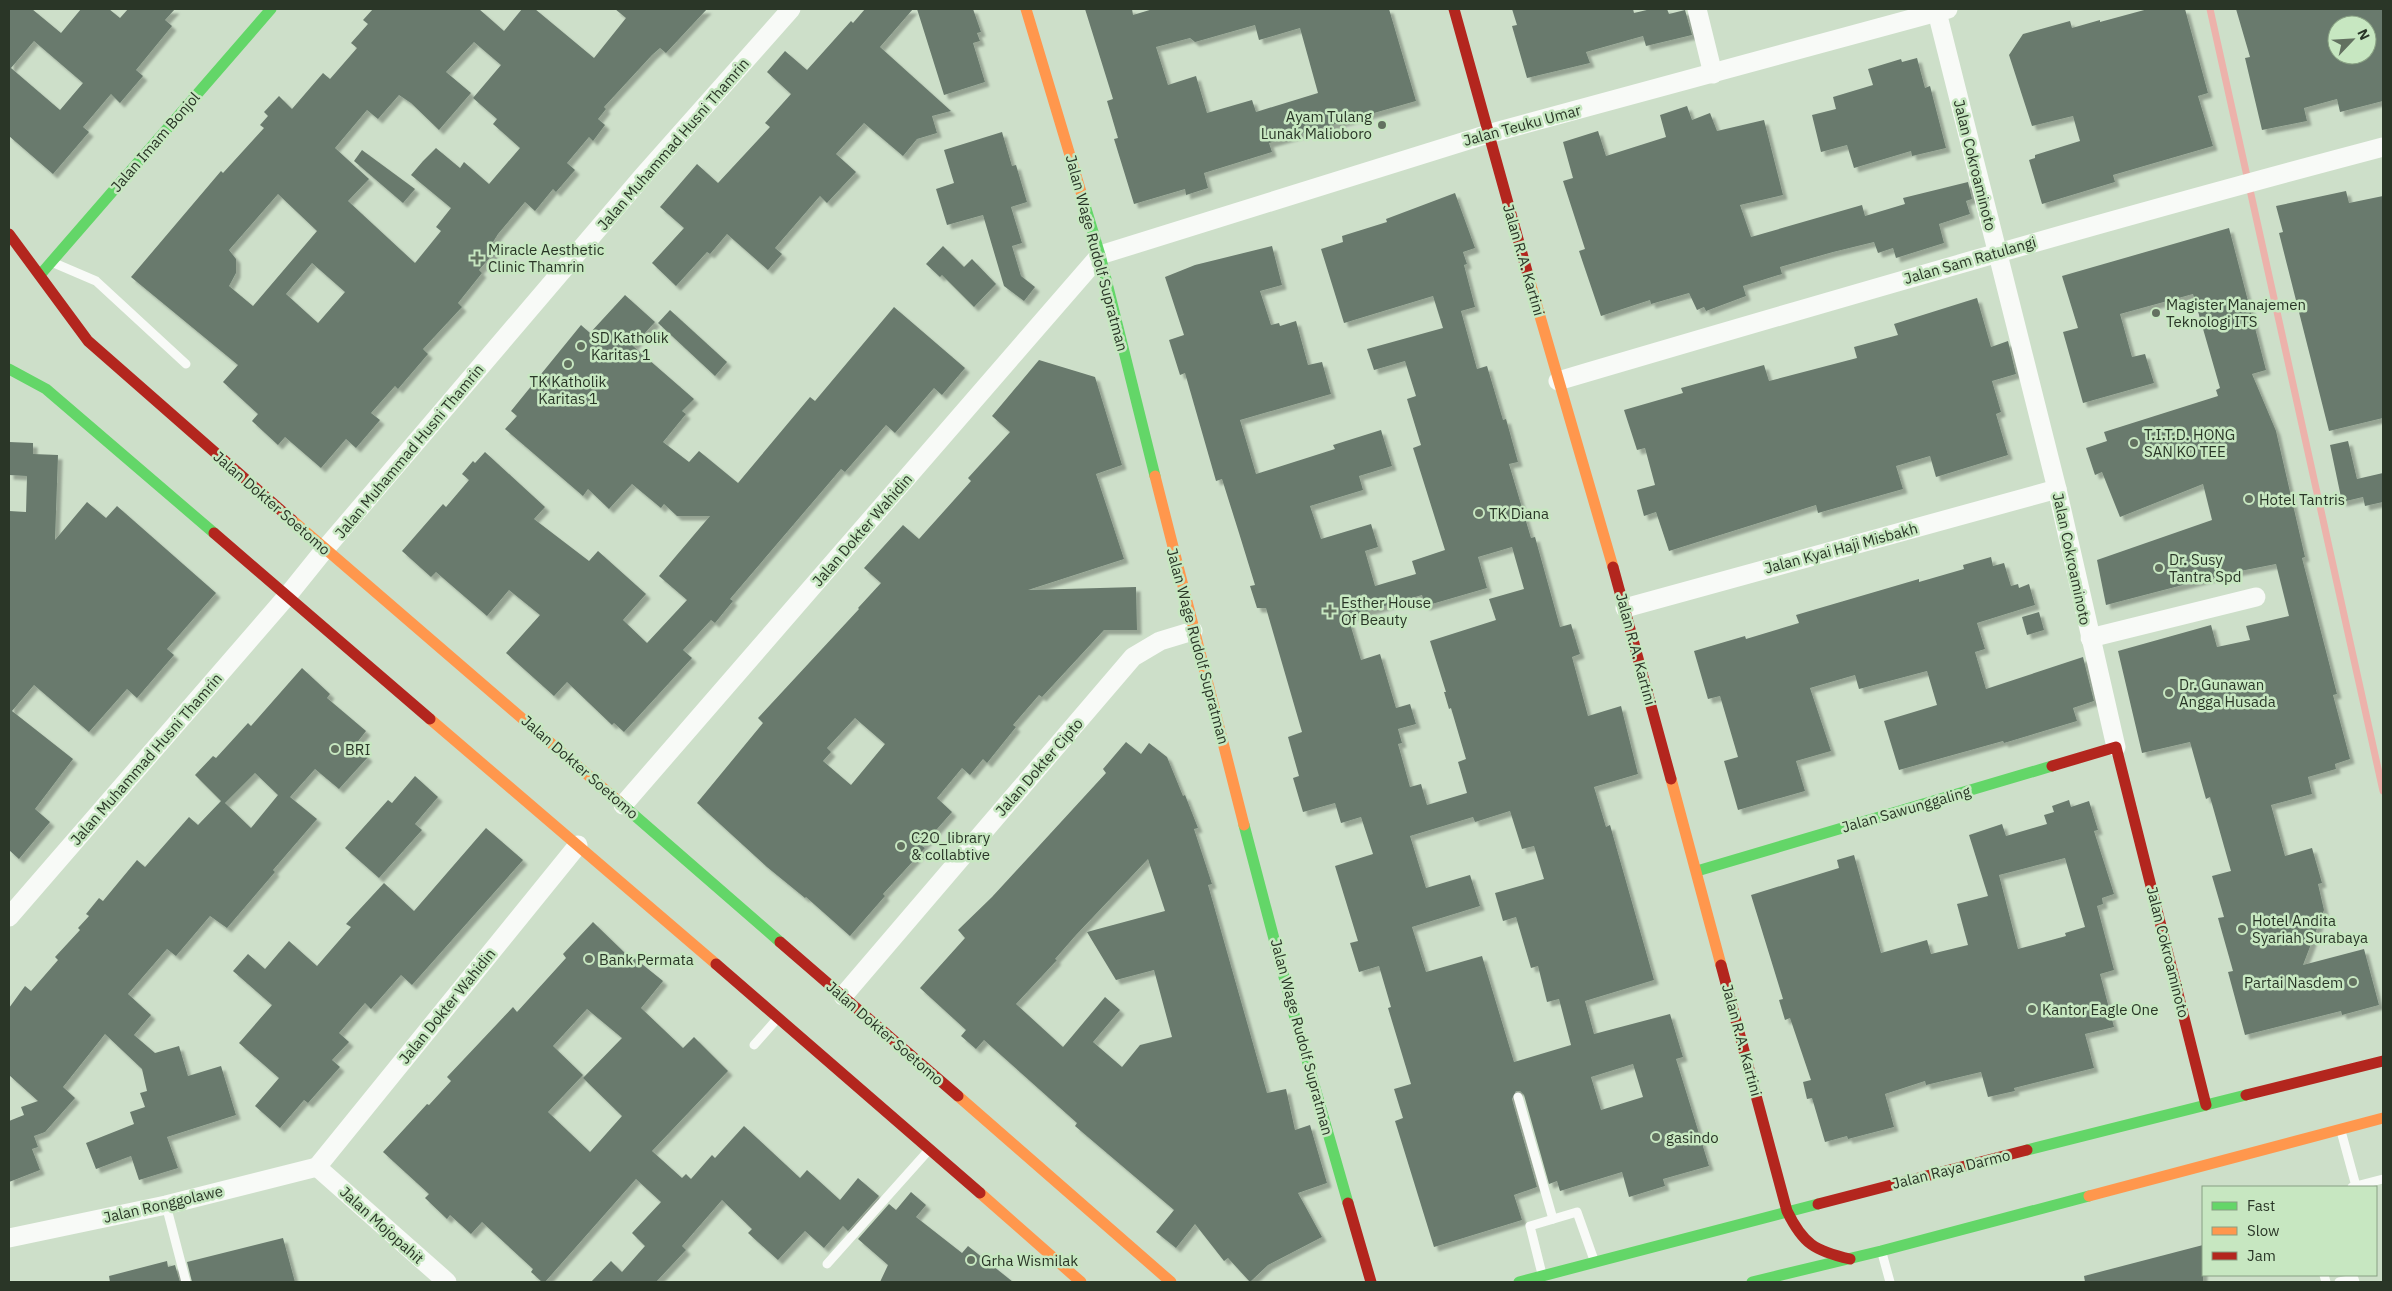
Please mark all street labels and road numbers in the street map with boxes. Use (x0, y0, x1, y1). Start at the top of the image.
street label: Jalan Muhammad Husni Thamrin (593, 54, 753, 234)
street label: Jalan Imam Bonjol (106, 88, 204, 196)
street label: Jalan Cokroaminoto (1949, 97, 2001, 233)
street label: Jalan Teuku Umar (1461, 100, 1583, 150)
street label: Jalan Wage Rudolf Supratman (1062, 153, 1132, 353)
street label: Jalan R.A. Kartini (1499, 202, 1549, 318)
street label: Jalan Sam Ratulangi (1902, 232, 2038, 288)
street label: Jalan Muhammad Husni Thamrin (330, 360, 488, 542)
street label: Jalan Dokter Soetomo (210, 447, 334, 559)
street label: Jalan Dokter Wahidin (808, 470, 916, 590)
street label: Jalan Cokroaminoto (2049, 491, 2095, 627)
street label: Jalan Kyai Haji Misbakh (1762, 518, 1920, 578)
street label: Jalan Wage Rudolf Supratman (1163, 546, 1233, 746)
street label: Jalan R.A. Kartini (1612, 591, 1660, 707)
street label: Jalan Muhammad Husni Thamrin (66, 669, 226, 849)
street label: Jalan Dokter Soetomo (518, 711, 642, 823)
street label: Jalan Dokter Cipto (991, 714, 1087, 820)
street label: Jalan Sawunggaling (1839, 781, 1973, 836)
street label: Jalan Cokroaminoto (2142, 884, 2194, 1020)
street label: Jalan Wage Rudolf Supratman (1267, 937, 1337, 1137)
street label: Jalan Dokter Wahidin (395, 944, 499, 1068)
street label: Jalan Dokter Soetomo (823, 977, 947, 1089)
street label: Jalan R.A. Kartini (1718, 982, 1766, 1098)
street label: Jalan Raya Darmo (1890, 1145, 2012, 1193)
street label: Jalan Ronggolawe (101, 1181, 225, 1227)
street label: Jalan Mojopahit (336, 1182, 428, 1268)

